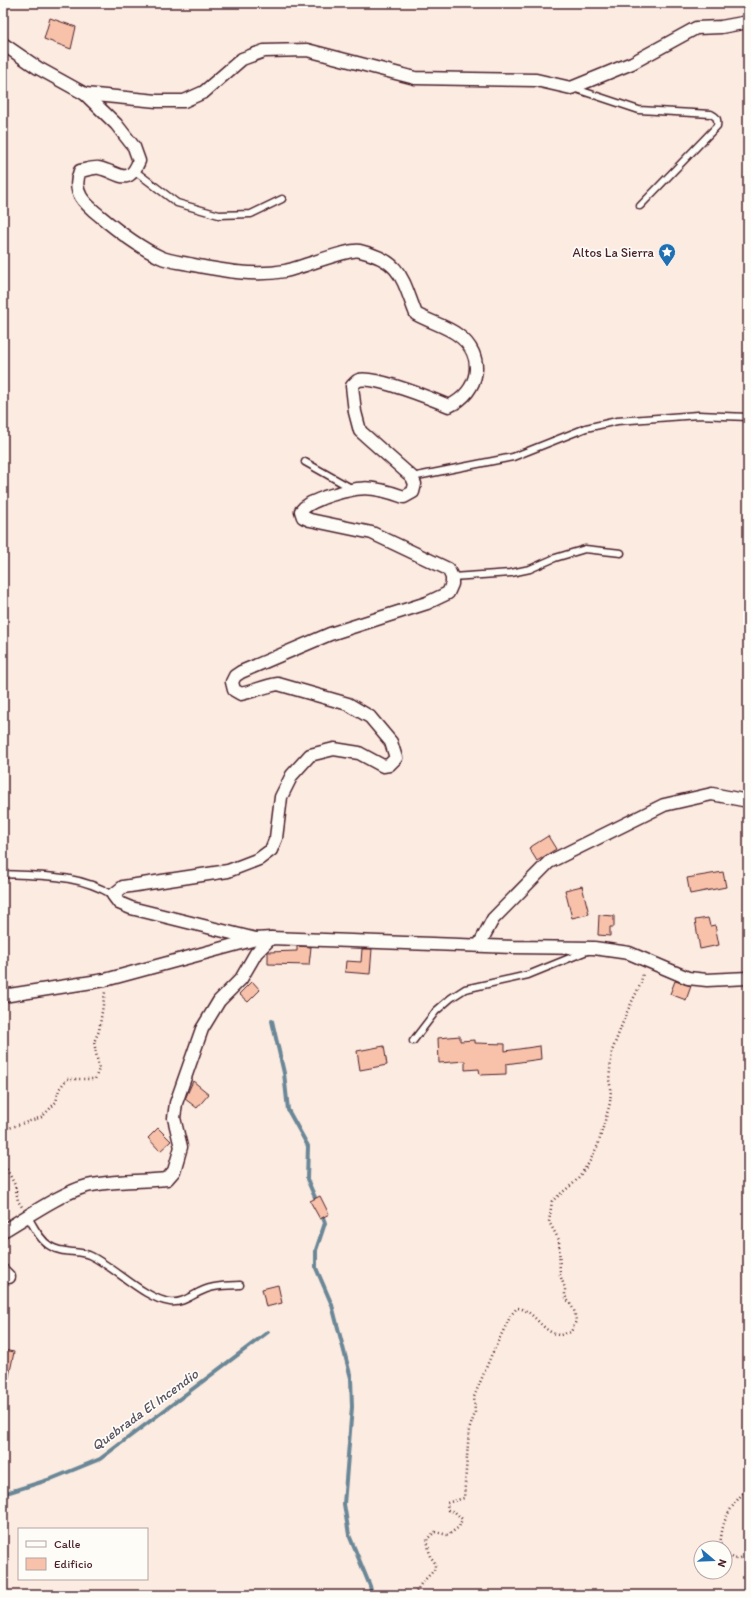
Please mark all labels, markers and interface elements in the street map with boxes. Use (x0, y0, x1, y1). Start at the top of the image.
place icon: Altos La Sierra (657, 242, 677, 267)
place label: Altos La Sierra (573, 245, 655, 260)
water label: Quebrada El Incendio (88, 1365, 202, 1454)
legend (18, 1528, 148, 1580)
text: Calle (54, 1537, 81, 1551)
north arrow (693, 1540, 733, 1580)
text: Edificio (54, 1557, 93, 1571)
text: N (715, 1557, 729, 1569)

